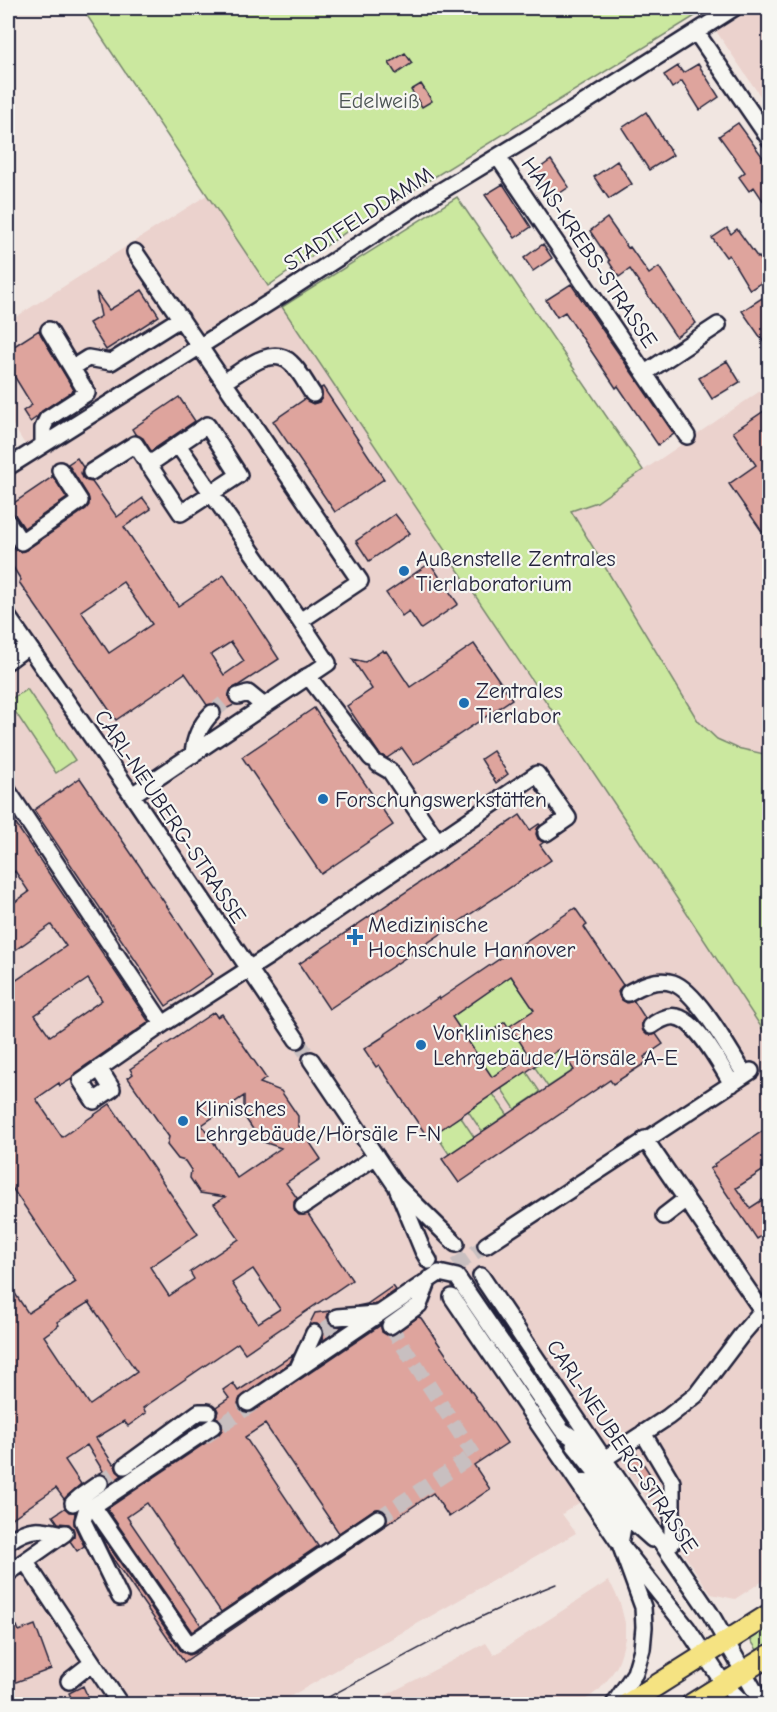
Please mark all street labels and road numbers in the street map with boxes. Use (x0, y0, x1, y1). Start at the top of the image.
street label: HANS-KREBS-STRASSE (516, 152, 663, 353)
street label: STADTFELDDAMM (279, 161, 438, 277)
street label: CARL-NEUBERG-STRASSE (89, 705, 251, 928)
street label: CARL-NEUBERG-STRASSE (541, 1335, 703, 1558)

